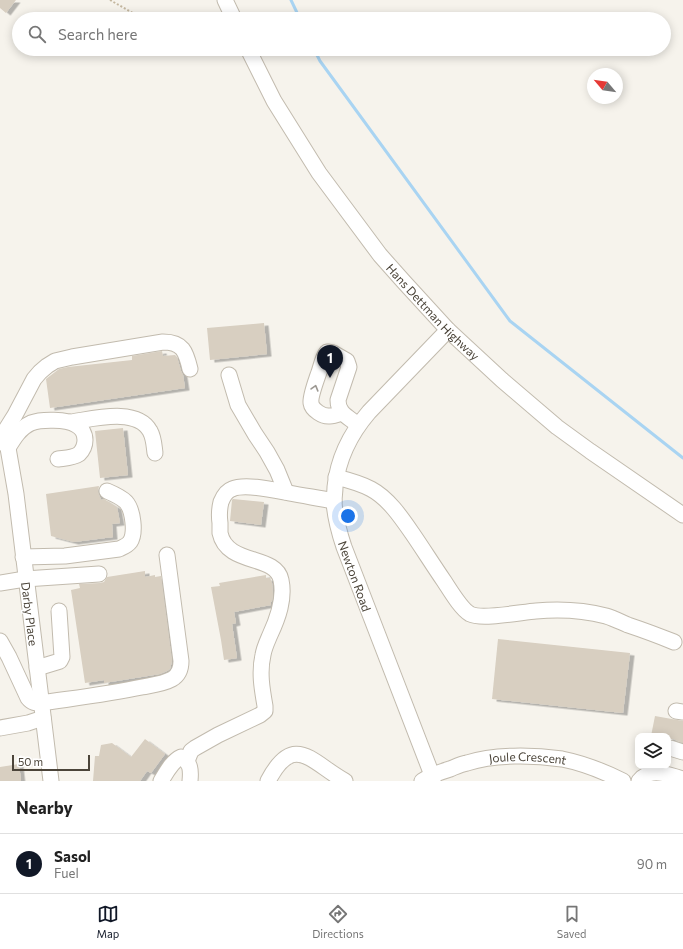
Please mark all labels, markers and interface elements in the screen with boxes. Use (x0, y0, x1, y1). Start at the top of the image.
search box (12, 12, 671, 56)
icon: search (26, 23, 48, 45)
text: Search here (58, 25, 137, 43)
north arrow (587, 68, 623, 104)
street label: Hans Dettman Highway (384, 261, 483, 363)
pin: 1 (317, 345, 343, 378)
one-way arrow (310, 385, 318, 391)
your location (338, 506, 358, 526)
street label: Newton Road (336, 539, 374, 613)
street label: Darby Place (19, 581, 41, 647)
map controls (635, 733, 671, 769)
button: layers (635, 733, 671, 769)
street label: Joule Crescent (488, 749, 568, 767)
scale bar (12, 753, 90, 772)
text: 50 m (18, 755, 43, 768)
text: Nearby (16, 797, 73, 818)
text: Sasol (54, 847, 91, 865)
text: 1 (26, 856, 32, 872)
text: 90 m (637, 856, 667, 872)
text: Fuel (54, 865, 79, 881)
tab: Map (97, 903, 119, 940)
tab: Directions (312, 903, 364, 940)
tab: Saved (557, 903, 586, 940)

